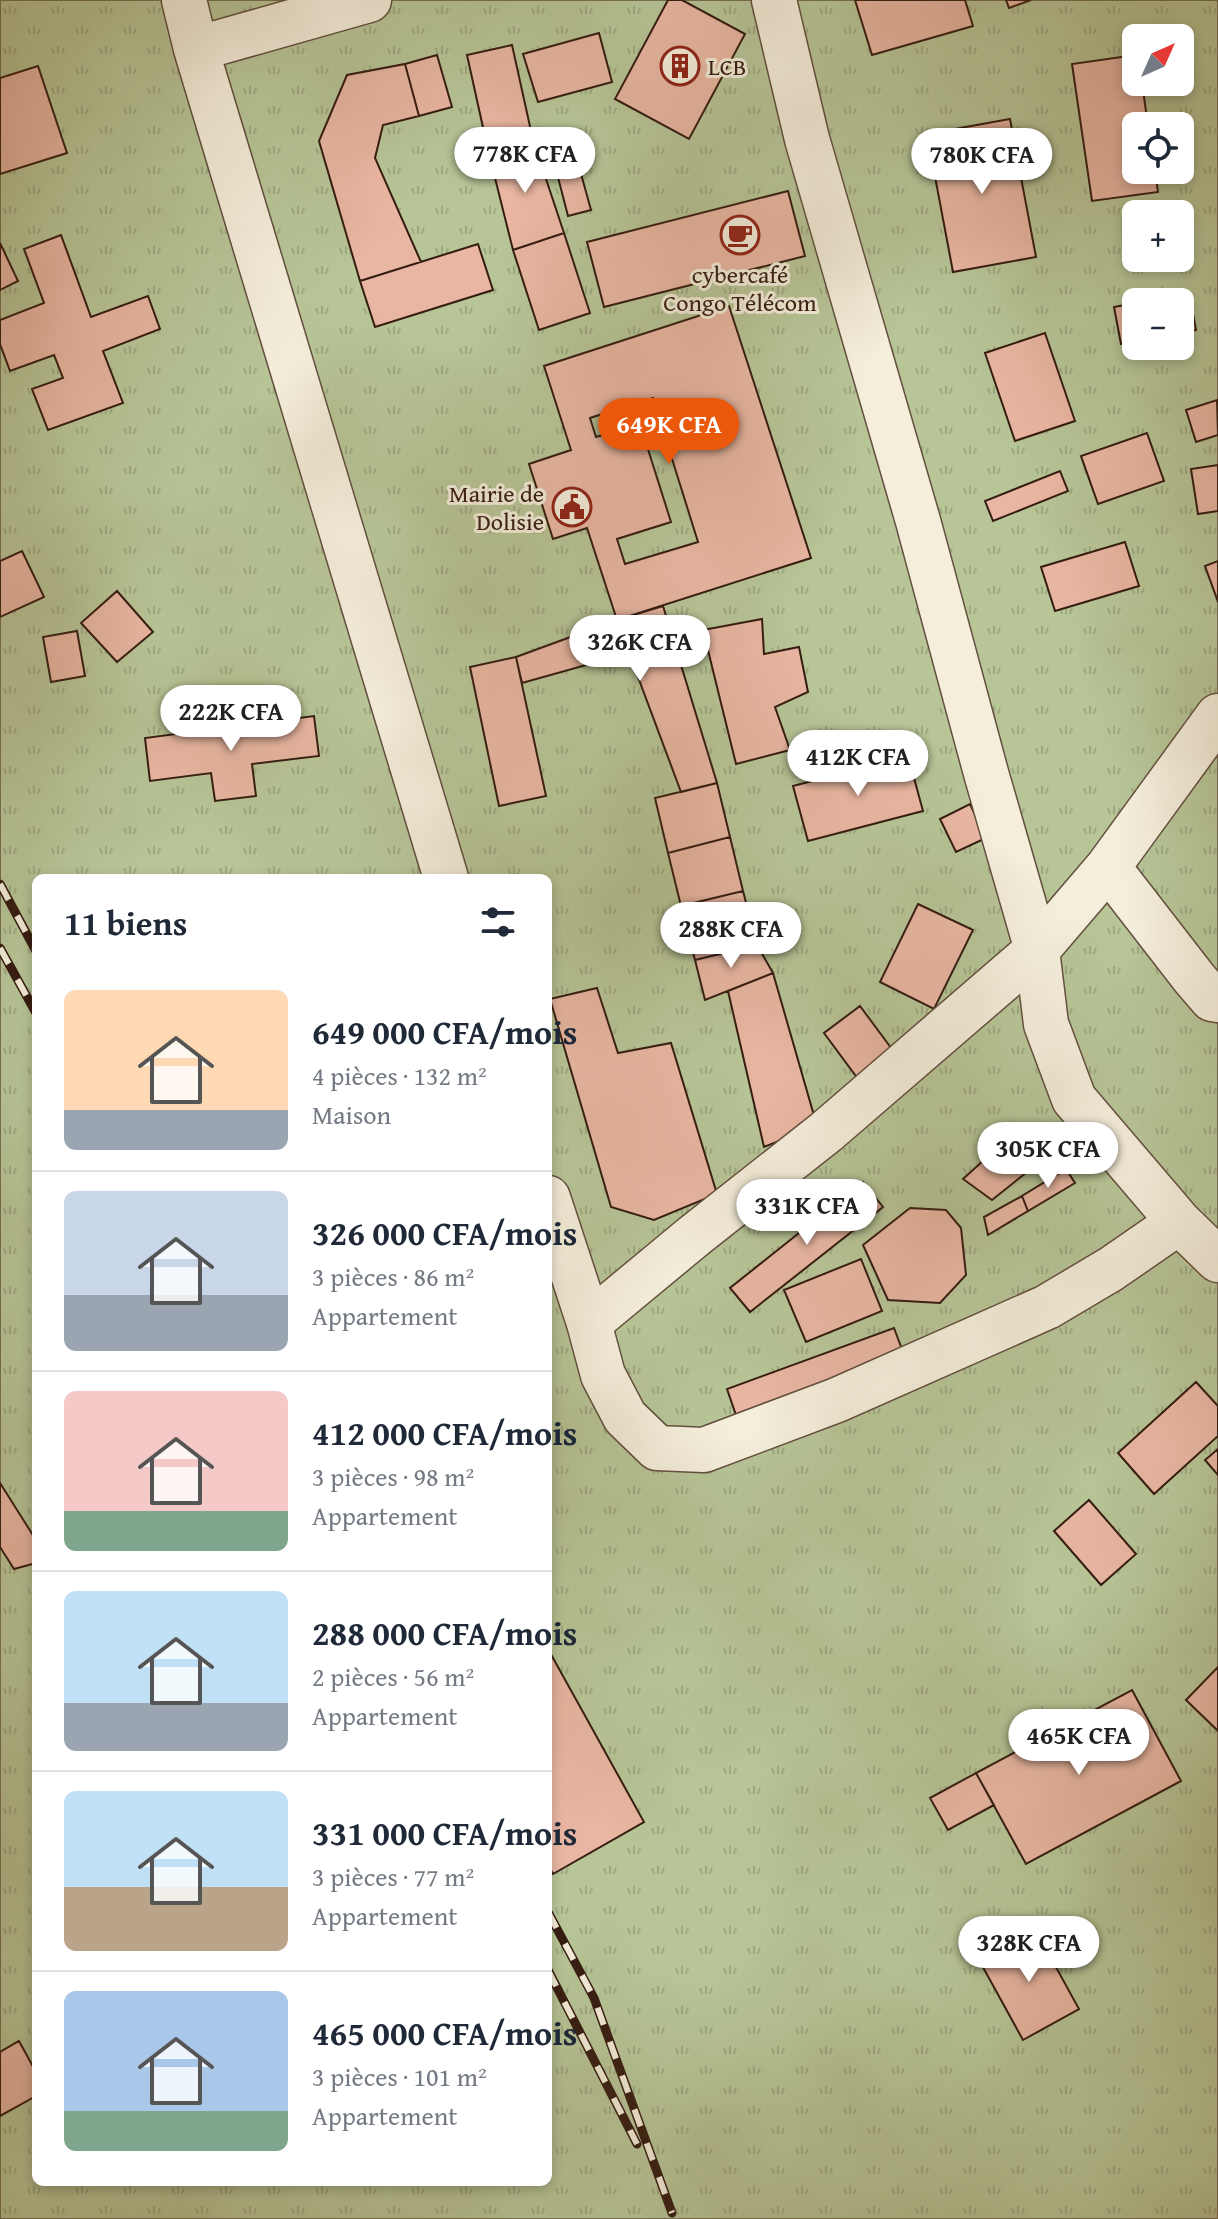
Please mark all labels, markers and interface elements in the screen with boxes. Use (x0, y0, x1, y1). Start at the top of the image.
north arrow (1122, 24, 1194, 96)
map controls (1122, 24, 1194, 360)
building icon: LCB (659, 45, 701, 87)
place label: LCB (708, 49, 746, 84)
button: locate (1122, 112, 1194, 184)
pin: 778K CFA (442, 127, 608, 195)
pin: 780K CFA (899, 128, 1065, 196)
text: 778K CFA (472, 133, 578, 172)
text: 780K CFA (929, 134, 1035, 173)
button: + (1122, 200, 1194, 272)
cafe icon: cybercafé Congo Télécom (719, 214, 761, 256)
place label: cybercafé Congo Télécom (663, 257, 817, 320)
button: − (1122, 288, 1194, 360)
pin: 649K CFA (586, 398, 752, 466)
text: 649K CFA (616, 404, 722, 443)
place label: Mairie de Dolisie (449, 476, 544, 539)
public building icon: Mairie de Dolisie (551, 486, 593, 528)
pin: 326K CFA (557, 615, 723, 683)
text: 326K CFA (587, 621, 693, 660)
pin: 222K CFA (148, 685, 314, 753)
text: 222K CFA (178, 691, 284, 730)
pin: 412K CFA (775, 730, 941, 798)
text: 412K CFA (805, 736, 911, 775)
text: 11 biens (64, 898, 187, 947)
icon: filters (476, 900, 520, 944)
pin: 288K CFA (648, 902, 814, 970)
text: 288K CFA (678, 908, 784, 947)
text: 649 000 CFA/mois (312, 1007, 577, 1056)
icon: home (128, 1022, 224, 1118)
text: 4 pièces · 132 m² (312, 1056, 487, 1095)
text: Maison (312, 1095, 391, 1134)
pin: 305K CFA (965, 1122, 1131, 1190)
text: 305K CFA (995, 1128, 1101, 1167)
pin: 331K CFA (724, 1179, 890, 1247)
text: 331K CFA (754, 1185, 860, 1224)
text: 326 000 CFA/mois (312, 1208, 577, 1257)
icon: home (128, 1223, 224, 1319)
text: 3 pièces · 86 m² (312, 1257, 474, 1296)
text: Appartement (312, 1296, 457, 1335)
text: 412 000 CFA/mois (312, 1408, 577, 1457)
icon: home (128, 1423, 224, 1519)
text: 3 pièces · 98 m² (312, 1457, 474, 1496)
text: Appartement (312, 1496, 457, 1535)
text: 288 000 CFA/mois (312, 1608, 577, 1657)
icon: home (128, 1623, 224, 1719)
text: 2 pièces · 56 m² (312, 1657, 474, 1696)
text: Appartement (312, 1696, 457, 1735)
pin: 465K CFA (996, 1709, 1162, 1777)
text: 465K CFA (1026, 1715, 1132, 1754)
text: 331 000 CFA/mois (312, 1808, 577, 1857)
icon: home (128, 1823, 224, 1919)
text: 3 pièces · 77 m² (312, 1857, 474, 1896)
text: Appartement (312, 1896, 457, 1935)
pin: 328K CFA (946, 1916, 1112, 1984)
text: 328K CFA (976, 1922, 1082, 1961)
text: 465 000 CFA/mois (312, 2008, 577, 2057)
icon: home (128, 2023, 224, 2119)
text: 3 pièces · 101 m² (312, 2057, 487, 2096)
text: Appartement (312, 2096, 457, 2135)

